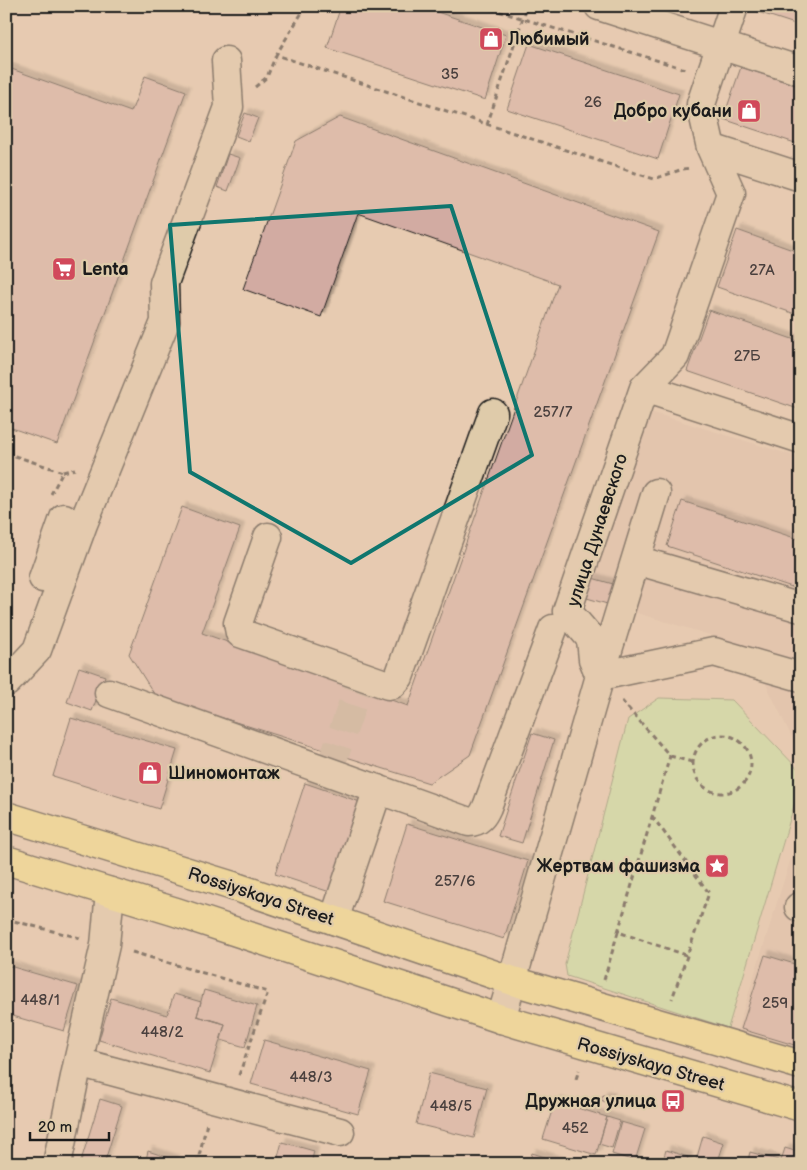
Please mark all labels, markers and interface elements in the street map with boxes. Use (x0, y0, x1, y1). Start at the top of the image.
shop icon: Любимый (478, 26, 504, 52)
place label: Любимый (507, 29, 589, 50)
house number: 35 (441, 65, 459, 84)
house number: 26 (584, 93, 602, 112)
shop icon: Добро кубани (736, 98, 762, 124)
place label: Добро кубани (614, 101, 732, 122)
supermarket icon: Lenta (51, 256, 77, 282)
place label: Lenta (82, 259, 129, 280)
house number: 27А (749, 261, 776, 280)
house number: 27Б (734, 347, 761, 366)
house number: 257/7 (534, 403, 573, 422)
street label: улица Дунаевского (563, 451, 632, 609)
shop icon: Шиномонтаж (137, 760, 163, 786)
place label: Шиномонтаж (168, 763, 280, 784)
place icon: Жертвам фашизма (704, 853, 730, 879)
place label: Жертвам фашизма (537, 856, 701, 877)
street label: Rossiyskaya Street (185, 863, 337, 930)
house number: 257/6 (435, 872, 475, 891)
house number: 448/1 (20, 991, 60, 1010)
house number: 259 (762, 994, 788, 1013)
house number: 448/2 (141, 1023, 183, 1042)
street label: Rossiyskaya Street (575, 1033, 727, 1096)
house number: 448/3 (289, 1068, 333, 1087)
bus stop icon: Дружная улица (660, 1088, 686, 1114)
place label: Дружная улица (525, 1091, 657, 1112)
house number: 448/5 (430, 1097, 472, 1116)
scale bar (30, 1110, 109, 1142)
text: 20 m (38, 1118, 72, 1137)
house number: 452 (562, 1119, 588, 1138)

